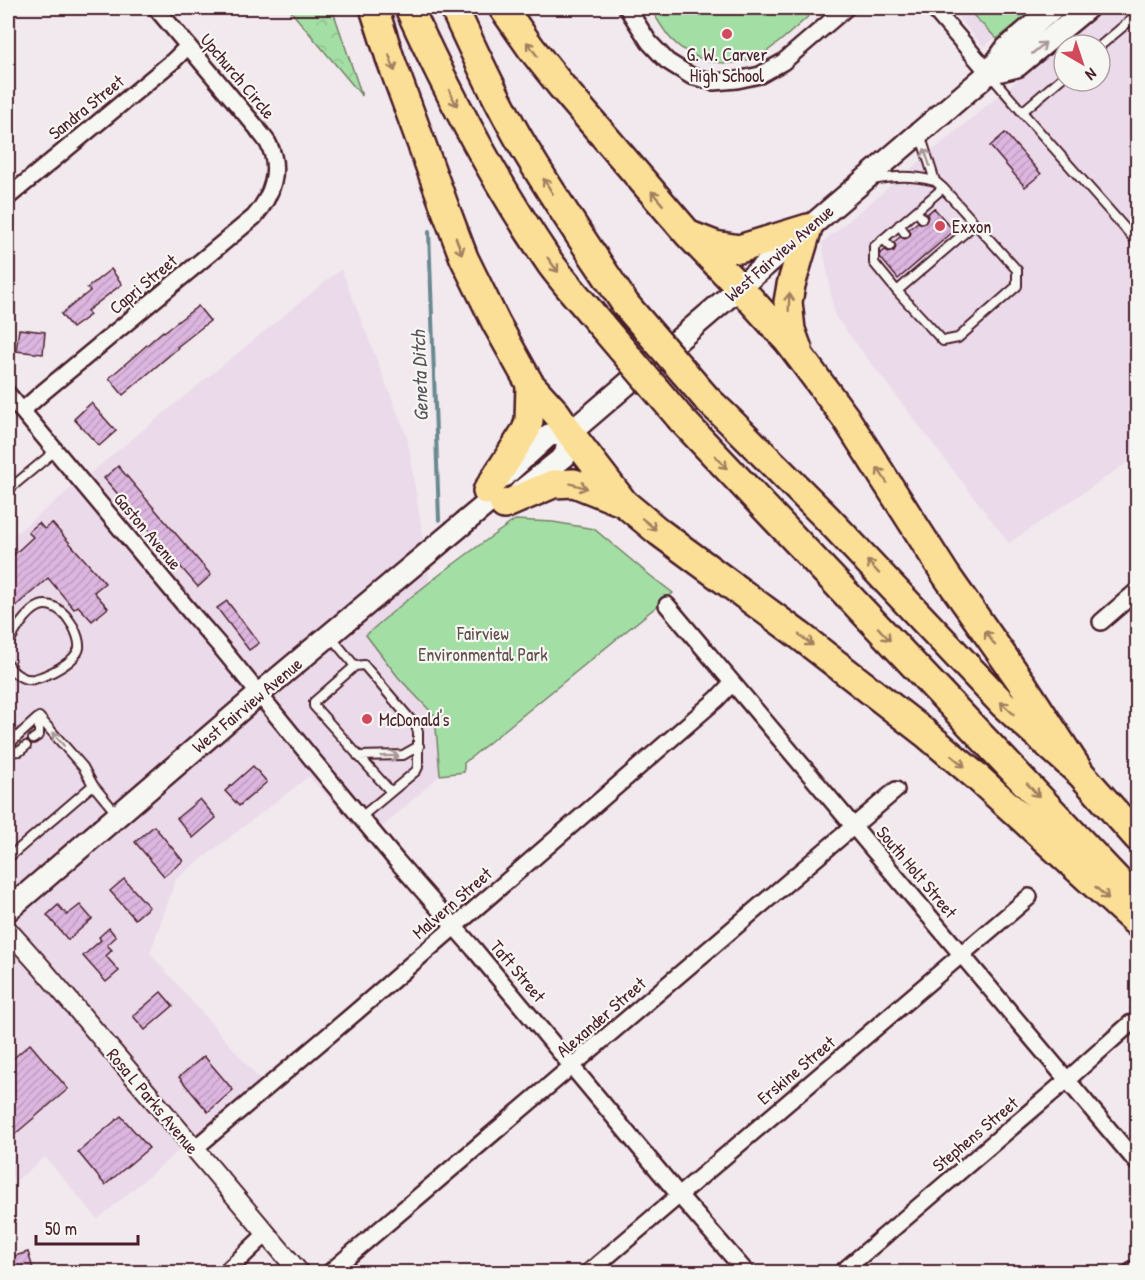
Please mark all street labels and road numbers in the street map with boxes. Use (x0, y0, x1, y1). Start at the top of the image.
street label: Upchurch Circle (195, 28, 281, 124)
street label: Sandra Street (43, 68, 130, 145)
street label: West Fairview Avenue (719, 199, 839, 307)
street label: Capri Street (104, 248, 183, 320)
street label: Gaston Avenue (108, 487, 188, 575)
street label: West Fairview Avenue (187, 651, 307, 759)
street label: South Holt Street (871, 821, 964, 924)
street label: Malvern Street (407, 861, 498, 945)
street label: Taft Street (485, 935, 552, 1008)
street label: Alexander Street (551, 971, 652, 1063)
street label: Erskine Street (752, 1029, 841, 1110)
street label: Rosa L Parks Avenue (101, 1043, 205, 1159)
street label: Stephens Street (927, 1090, 1024, 1177)

